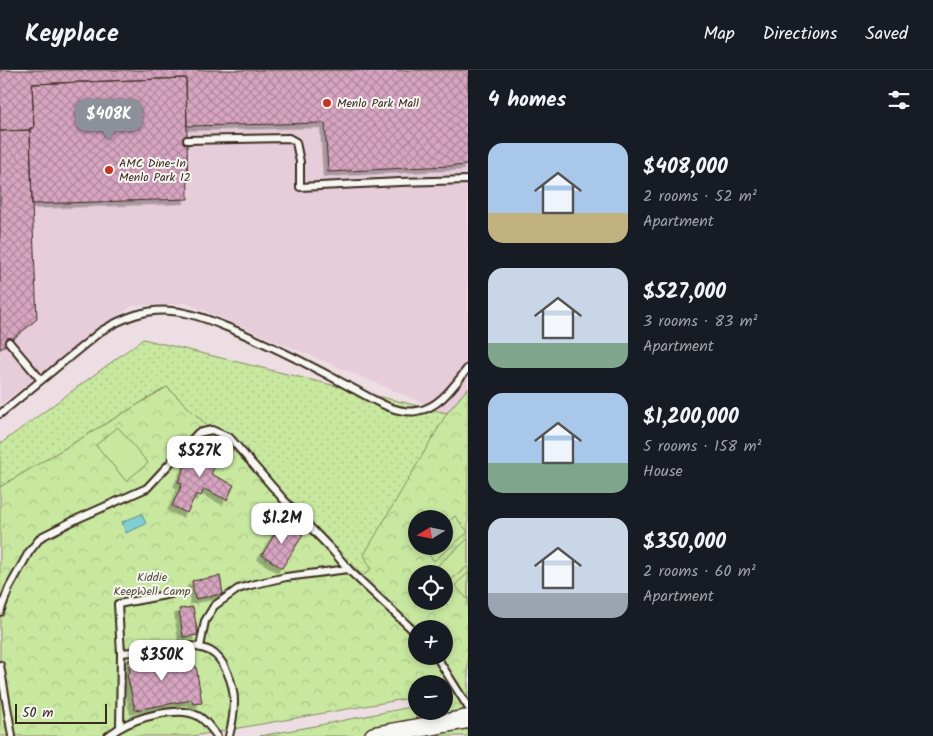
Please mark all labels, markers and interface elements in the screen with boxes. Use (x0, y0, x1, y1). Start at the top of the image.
text: Keyplace (25, 15, 119, 54)
text: Map (703, 20, 735, 49)
text: Directions (763, 20, 837, 49)
text: Saved (865, 20, 908, 49)
text: 4 homes (488, 84, 566, 117)
icon: filters (885, 86, 913, 114)
place label: Menlo Park Mall (337, 94, 419, 113)
marker: Menlo Park Mall (321, 97, 333, 109)
pin: $408K (74, 98, 144, 141)
text: $408K (86, 102, 132, 127)
text: $408,000 (643, 151, 728, 184)
place label: AMC Dine-In Menlo Park 12 (119, 154, 191, 187)
icon: home (528, 163, 588, 223)
marker: AMC Dine-In Menlo Park 12 (103, 164, 115, 176)
text: 2 rooms · 52 m² (643, 184, 757, 209)
text: Apartment (643, 209, 714, 234)
text: $527,000 (643, 276, 726, 309)
icon: home (528, 288, 588, 348)
text: 3 rooms · 83 m² (643, 309, 757, 334)
text: Apartment (643, 334, 714, 359)
text: $1,200,000 (643, 401, 739, 434)
icon: home (528, 413, 588, 473)
text: 5 rooms · 158 m² (643, 434, 761, 459)
pin: $527K (165, 436, 235, 478)
text: $527K (178, 439, 222, 464)
text: House (643, 459, 683, 484)
pin: $1.2M (247, 502, 317, 545)
text: $1.2M (262, 506, 302, 531)
north arrow (408, 510, 452, 555)
map controls (408, 510, 453, 720)
text: $350,000 (643, 526, 726, 559)
icon: home (528, 538, 588, 598)
text: 2 rooms · 60 m² (643, 559, 756, 584)
button: locate (408, 565, 453, 610)
park label: Kiddie KeepWell Camp (113, 568, 191, 601)
text: Apartment (643, 584, 714, 609)
button: + (408, 620, 453, 665)
pin: $350K (127, 640, 197, 682)
text: $350K (140, 643, 184, 668)
button: − (408, 675, 453, 720)
scale bar (15, 701, 108, 724)
text: 50 m (22, 702, 53, 724)

